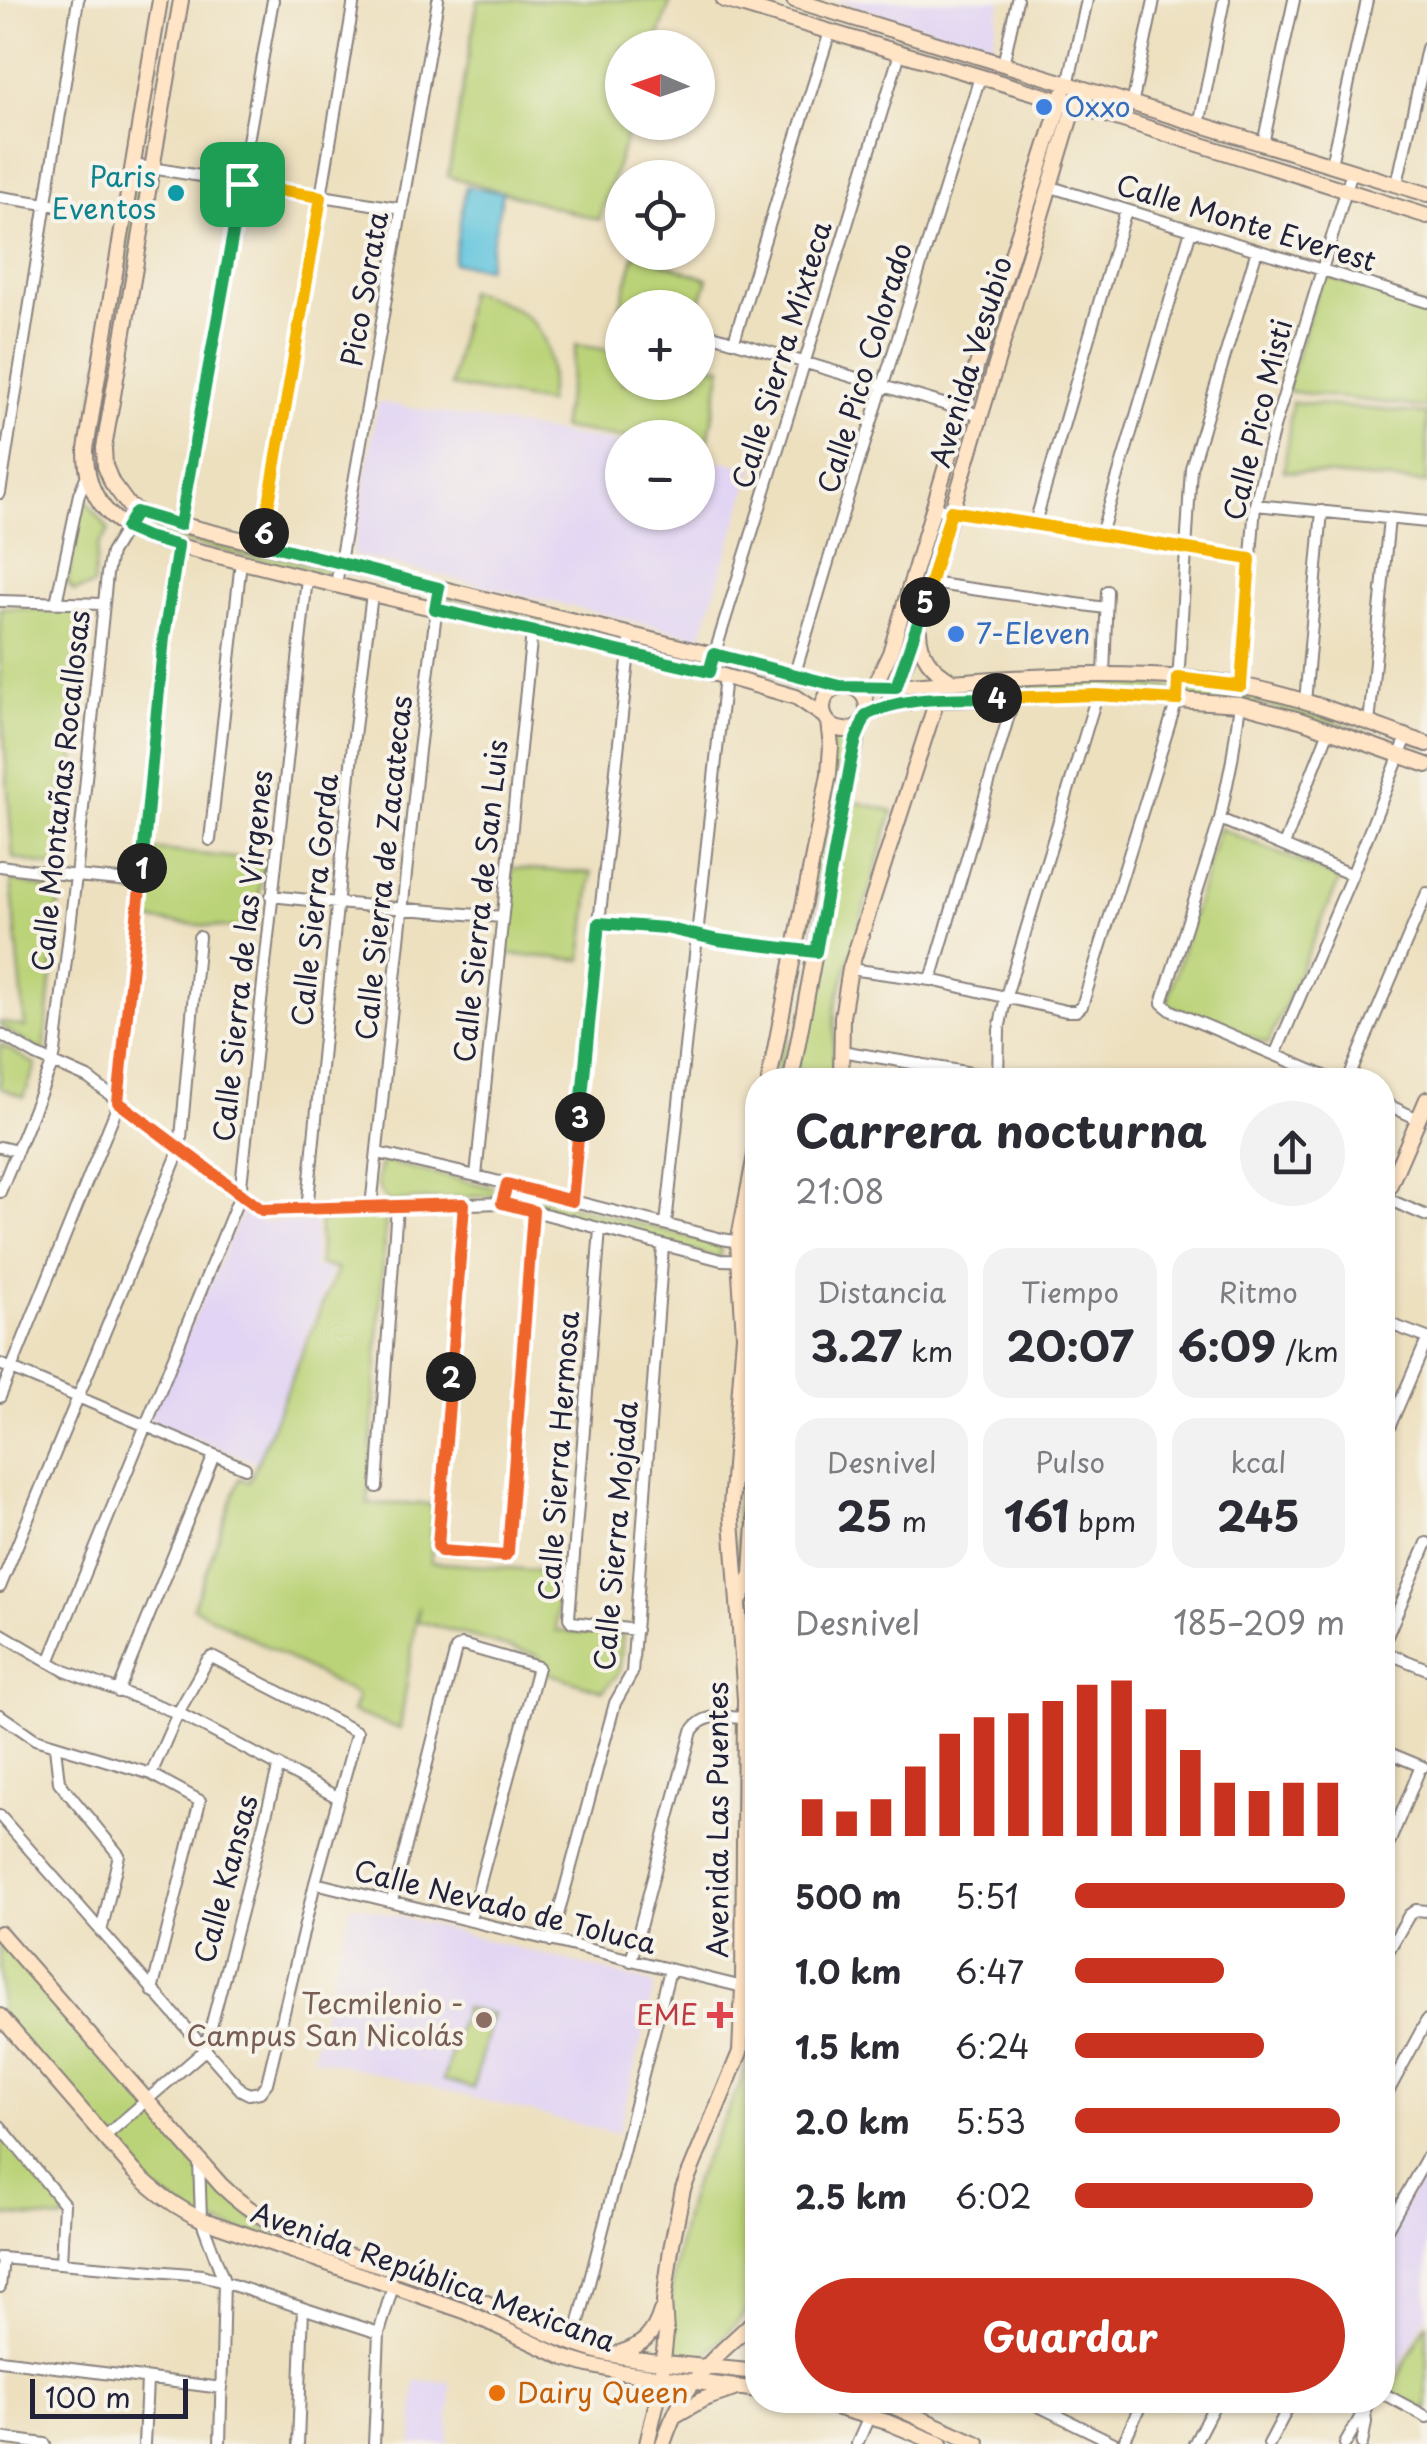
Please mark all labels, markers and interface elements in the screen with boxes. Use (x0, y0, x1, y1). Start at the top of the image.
north arrow (605, 30, 715, 140)
map controls (605, 30, 715, 530)
place label: Oxxo (1064, 84, 1131, 127)
marker: Oxxo (1033, 96, 1055, 118)
pin (200, 142, 285, 227)
place label: Paris Eventos (52, 154, 156, 229)
icon: arrive (215, 157, 270, 212)
button: locate (605, 160, 715, 270)
street label: Calle Monte Everest (1111, 162, 1382, 282)
marker: Paris Eventos (165, 182, 187, 204)
street label: Pico Sorata (329, 208, 398, 369)
street label: Calle Sierra Mixteca (719, 215, 842, 494)
street label: Calle Pico Colorado (805, 237, 922, 498)
street label: Avenida Vesubio (917, 251, 1022, 472)
button: + (605, 290, 715, 400)
street label: Calle Pico Misti (1211, 315, 1302, 525)
button: − (605, 420, 715, 530)
pin: 6 (239, 508, 289, 558)
text: 6 (254, 511, 274, 554)
pin: 5 (900, 577, 950, 627)
text: 5 (916, 580, 934, 623)
street label: Calle Montañas Rocallosas (19, 608, 100, 973)
place label: 7-Eleven (976, 611, 1090, 654)
marker: 7-Eleven (945, 623, 967, 645)
pin: 4 (972, 673, 1022, 723)
text: 4 (987, 676, 1007, 719)
street label: Calle Sierra de Zacatecas (343, 693, 422, 1042)
street label: Calle Sierra de San Luis (441, 737, 518, 1064)
street label: Calle Sierra de las Vírgenes (201, 768, 282, 1144)
street label: Calle Sierra Gorda (279, 771, 348, 1028)
pin: 1 (117, 843, 167, 893)
text: 1 (135, 846, 149, 889)
pin: 3 (555, 1092, 605, 1142)
text: 3 (571, 1095, 589, 1138)
text: Carrera nocturna (795, 1095, 1207, 1163)
button: share (1240, 1101, 1345, 1206)
text: 21:08 (795, 1167, 885, 1215)
text: Distancia (817, 1270, 946, 1313)
text: Tiempo (1021, 1270, 1119, 1313)
text: Ritmo (1219, 1270, 1298, 1313)
street label: Calle Sierra Hermosa (526, 1309, 589, 1602)
text: 3.27 (810, 1313, 902, 1376)
text: 20:07 (1006, 1313, 1134, 1376)
text: 6:09 (1178, 1313, 1276, 1376)
text: km (902, 1329, 953, 1372)
text: /km (1276, 1329, 1339, 1372)
pin: 2 (426, 1352, 476, 1402)
text: 2 (441, 1355, 461, 1398)
street label: Calle Sierra Mojada (581, 1399, 648, 1672)
text: Desnivel (827, 1440, 936, 1483)
text: Pulso (1035, 1440, 1105, 1483)
text: kcal (1230, 1440, 1286, 1483)
text: 25 (836, 1483, 892, 1546)
text: 161 (1004, 1483, 1069, 1546)
text: 245 (1217, 1483, 1300, 1546)
text: m (892, 1499, 927, 1542)
text: bpm (1069, 1499, 1136, 1542)
text: Desnivel (795, 1598, 920, 1646)
text: 185–209 m (1173, 1598, 1345, 1646)
street label: Avenida Las Puentes (695, 1682, 738, 1958)
street label: Calle Kansas (181, 1790, 268, 1967)
street label: Calle Nevado de Toluca (350, 1847, 661, 1964)
text: 500 m (795, 1872, 901, 1920)
text: 5:51 (955, 1872, 1019, 1920)
text: 1.0 km (795, 1947, 901, 1995)
text: 6:47 (955, 1947, 1024, 1995)
place label: Tecmilenio - Campus San Nicolás (186, 1981, 464, 2056)
place label: EME (636, 1992, 698, 2035)
marker: EME (707, 2002, 733, 2028)
marker: Tecmilenio - Campus San Nicolás (473, 2009, 495, 2031)
text: 1.5 km (795, 2022, 900, 2070)
text: 6:24 (955, 2022, 1030, 2070)
text: 2.0 km (795, 2097, 910, 2145)
text: 5:53 (955, 2097, 1026, 2145)
text: 2.5 km (795, 2172, 907, 2220)
text: 6:02 (955, 2172, 1032, 2220)
street label: Avenida República Mexicana (246, 2190, 622, 2362)
button: Guardar (795, 2278, 1345, 2393)
place label: Dairy Queen (517, 2370, 689, 2413)
scale bar (30, 2374, 188, 2418)
text: 100 m (45, 2375, 131, 2418)
marker: Dairy Queen (486, 2382, 508, 2404)

